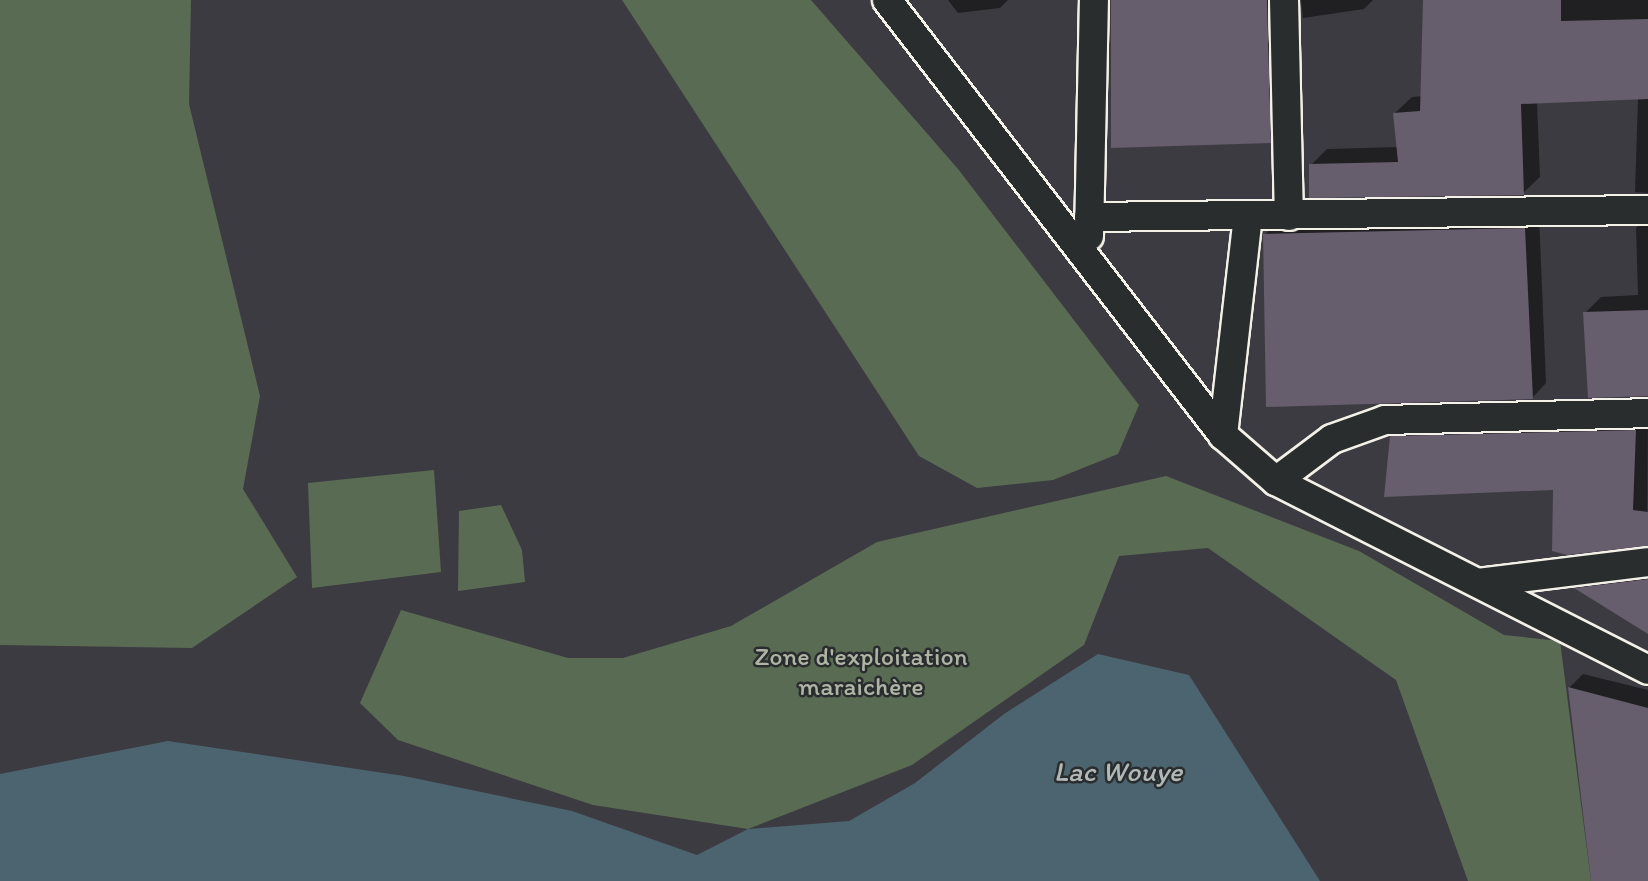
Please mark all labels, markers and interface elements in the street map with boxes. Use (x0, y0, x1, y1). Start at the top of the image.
park label: Zone d'exploitation maraichère (754, 641, 968, 702)
water label: Lac Wouye (1054, 754, 1182, 788)

